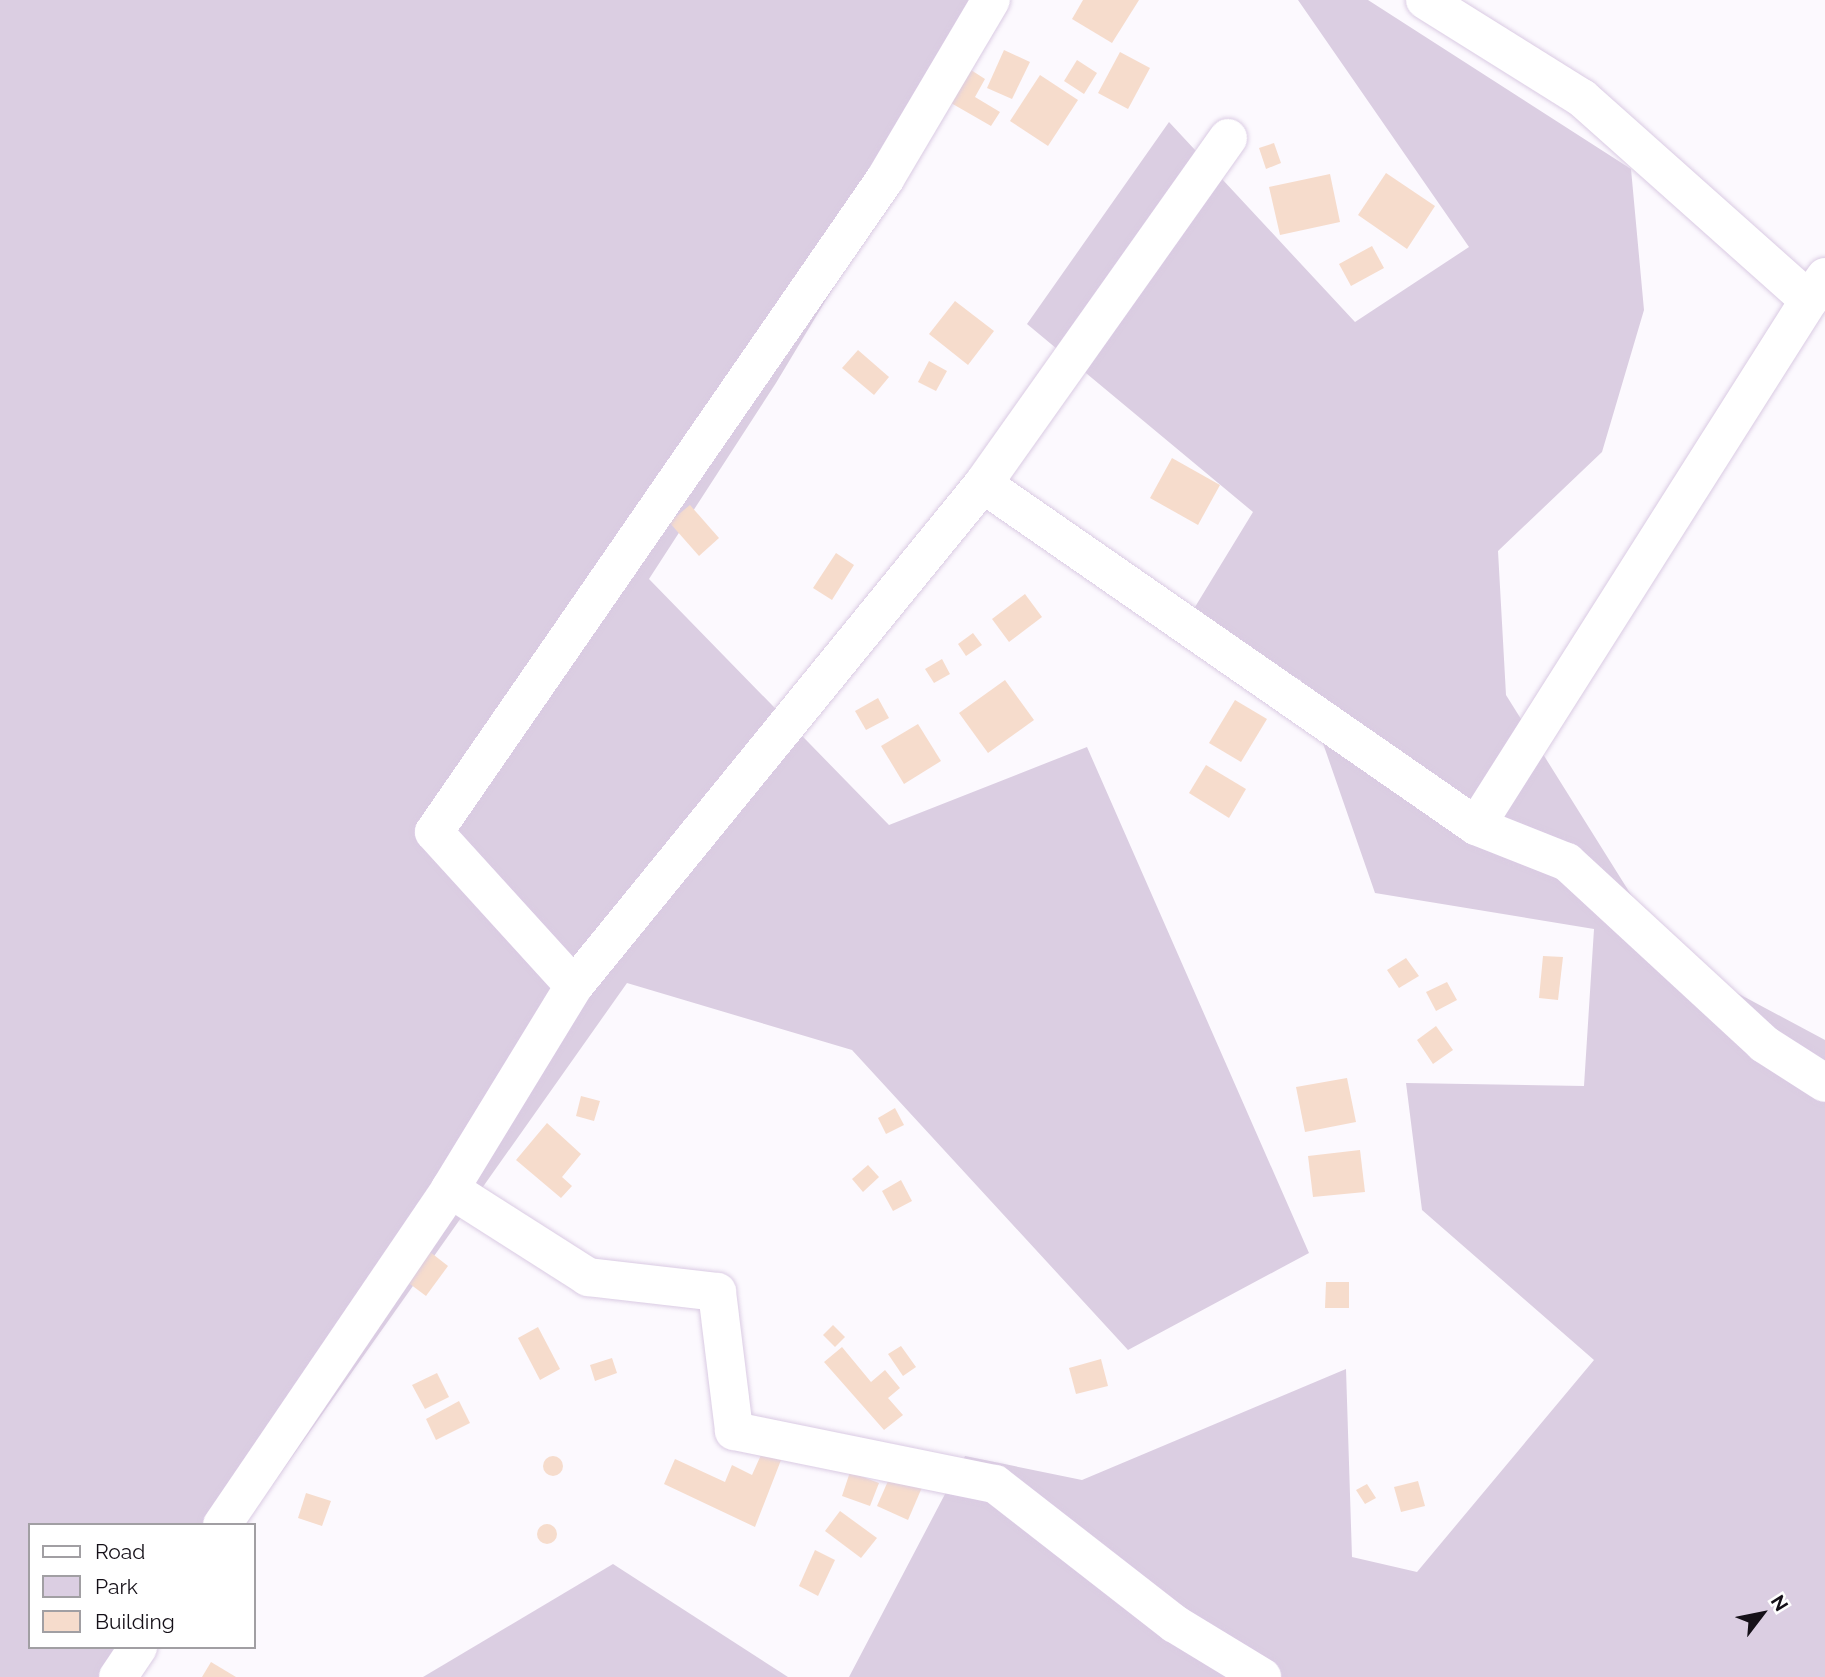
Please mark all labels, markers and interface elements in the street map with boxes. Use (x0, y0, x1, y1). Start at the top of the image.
legend (28, 1523, 256, 1649)
text: Road (95, 1539, 145, 1564)
text: Park (95, 1574, 138, 1599)
north arrow (1727, 1579, 1797, 1649)
text: N (1767, 1591, 1793, 1615)
text: Building (95, 1609, 175, 1634)

